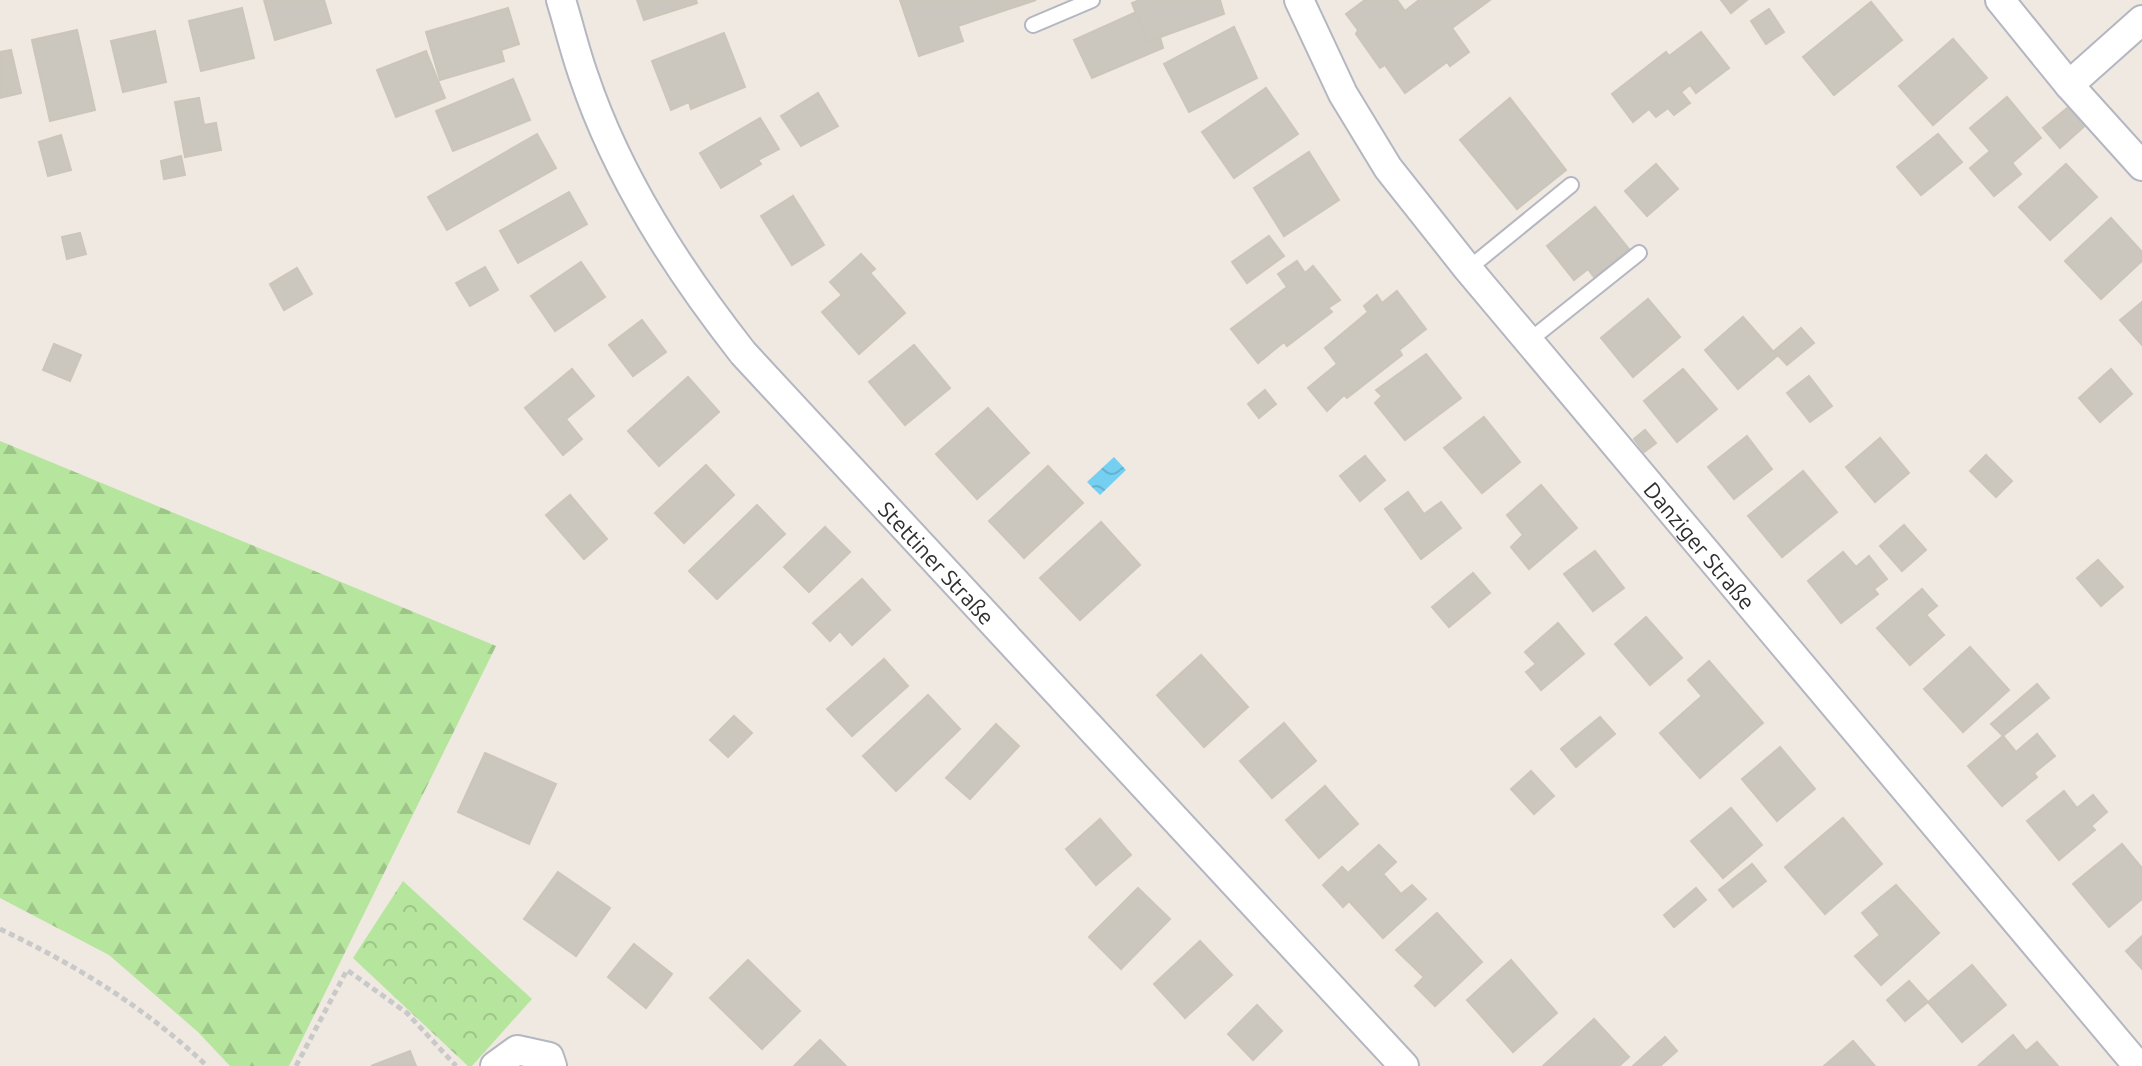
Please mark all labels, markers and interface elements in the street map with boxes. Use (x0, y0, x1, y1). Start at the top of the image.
street label: Danziger Straße (1640, 476, 1761, 614)
street label: Stettiner Straße (874, 496, 1000, 629)

